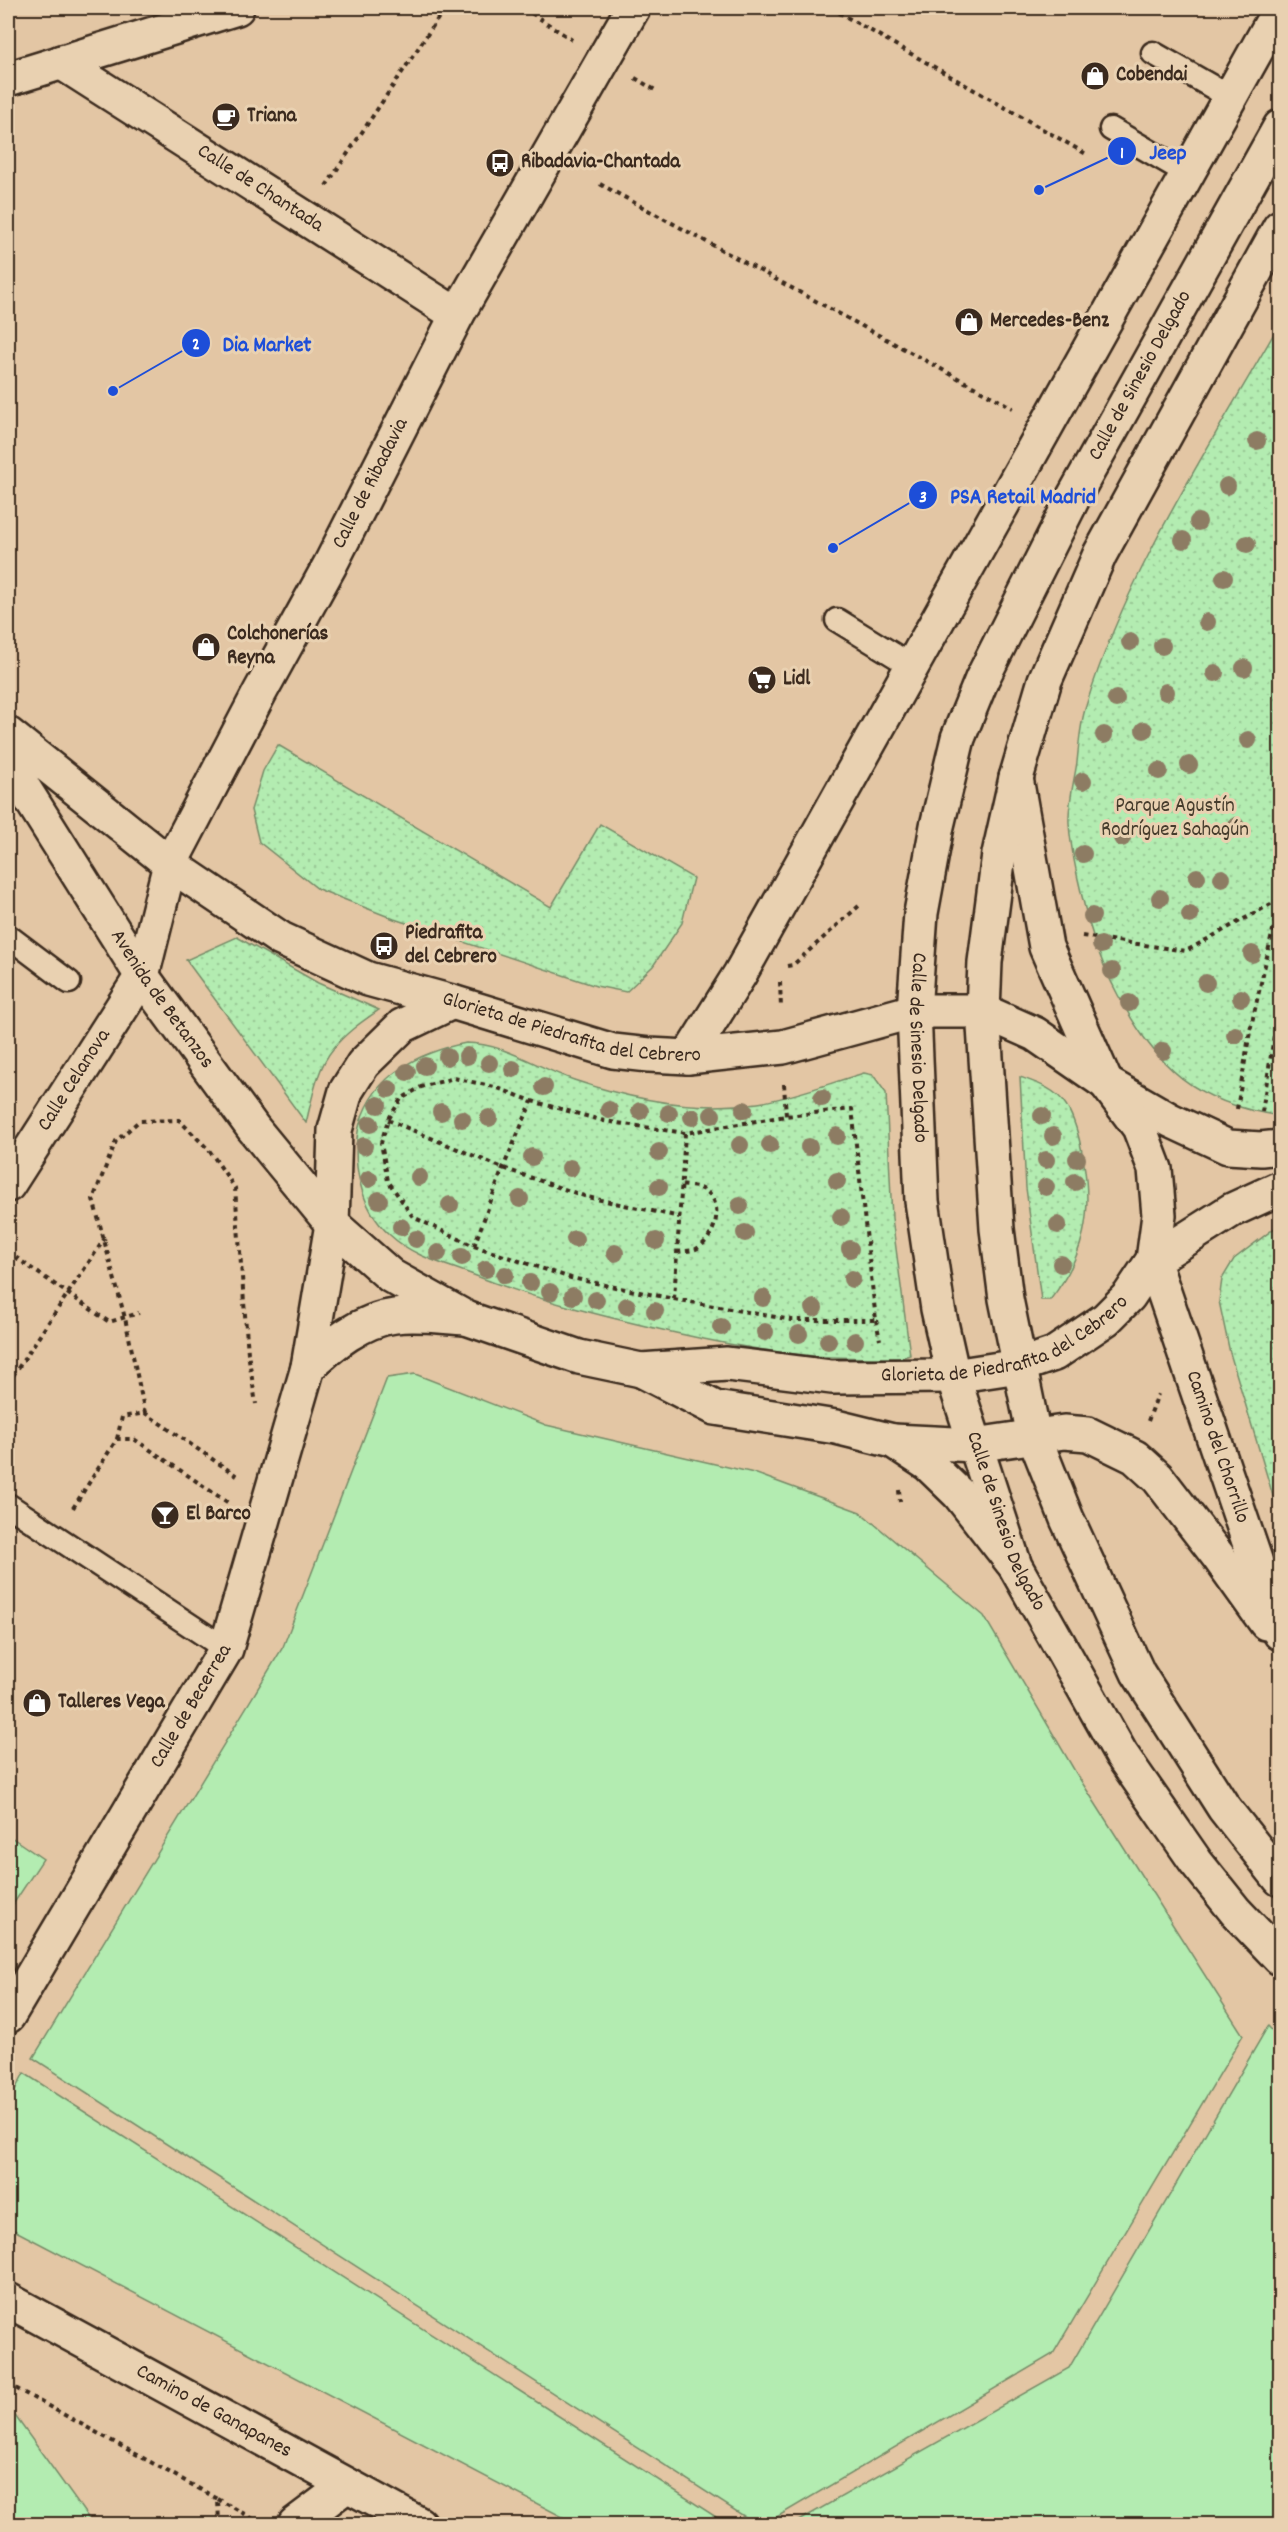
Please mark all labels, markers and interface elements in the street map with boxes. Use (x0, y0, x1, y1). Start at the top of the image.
shop icon: Cobendai (1079, 60, 1111, 92)
place label: Cobendai (1116, 61, 1187, 91)
cafe icon: Triana (210, 101, 242, 133)
place label: Triana (247, 102, 298, 132)
callout: Jeep (1107, 131, 1198, 171)
street label: Calle de Chantada (191, 137, 330, 241)
text: Jeep (1149, 139, 1187, 170)
text: 1 (1120, 142, 1124, 167)
bus stop icon: Ribadavia-Chantada (484, 147, 516, 179)
place label: Ribadavia-Chantada (521, 148, 681, 178)
street label: Calle de Sinesio Delgado (1082, 285, 1200, 467)
shop icon: Mercedes-Benz (953, 306, 985, 338)
place label: Mercedes-Benz (990, 307, 1110, 337)
callout: Dia Market (181, 323, 324, 363)
text: Dia Market (223, 331, 312, 362)
text: 2 (192, 333, 200, 358)
street label: Calle de Ribadavia (325, 412, 418, 554)
callout: PSA Retail Madrid (908, 475, 1108, 515)
text: PSA Retail Madrid (950, 483, 1096, 514)
text: 3 (919, 486, 927, 511)
place label: Colchonerías Reyna (227, 620, 329, 674)
shop icon: Colchonerías Reyna (190, 631, 222, 663)
supermarket icon: Lidl (746, 664, 778, 696)
place label: Lidl (783, 665, 811, 695)
park label: Parque Agustín Rodríguez Sahagún (1101, 792, 1249, 846)
place label: Piedrafita del Cebrero (405, 919, 497, 973)
street label: Avenida de Betanzos (102, 924, 220, 1076)
bus stop icon: Piedrafita del Cebrero (368, 930, 400, 962)
street label: Calle de Sinesio Delgado (899, 952, 935, 1143)
street label: Glorieta de Piedrafita del Cebrero (439, 985, 703, 1072)
street label: Calle Celanova (31, 1023, 120, 1138)
street label: Glorieta de Piedrafita del Cebrero (881, 1289, 1136, 1392)
street label: Camino del Chorrillo (1177, 1367, 1257, 1527)
street label: Calle de Sinesio Delgado (957, 1428, 1053, 1617)
bar icon: El Barco (149, 1499, 181, 1531)
place label: El Barco (186, 1500, 251, 1530)
street label: Calle de Becerrea (143, 1638, 241, 1774)
shop icon: Talleres Vega (21, 1687, 53, 1719)
place label: Talleres Vega (58, 1688, 166, 1718)
street label: Camino de Ganapanes (130, 2357, 297, 2467)

